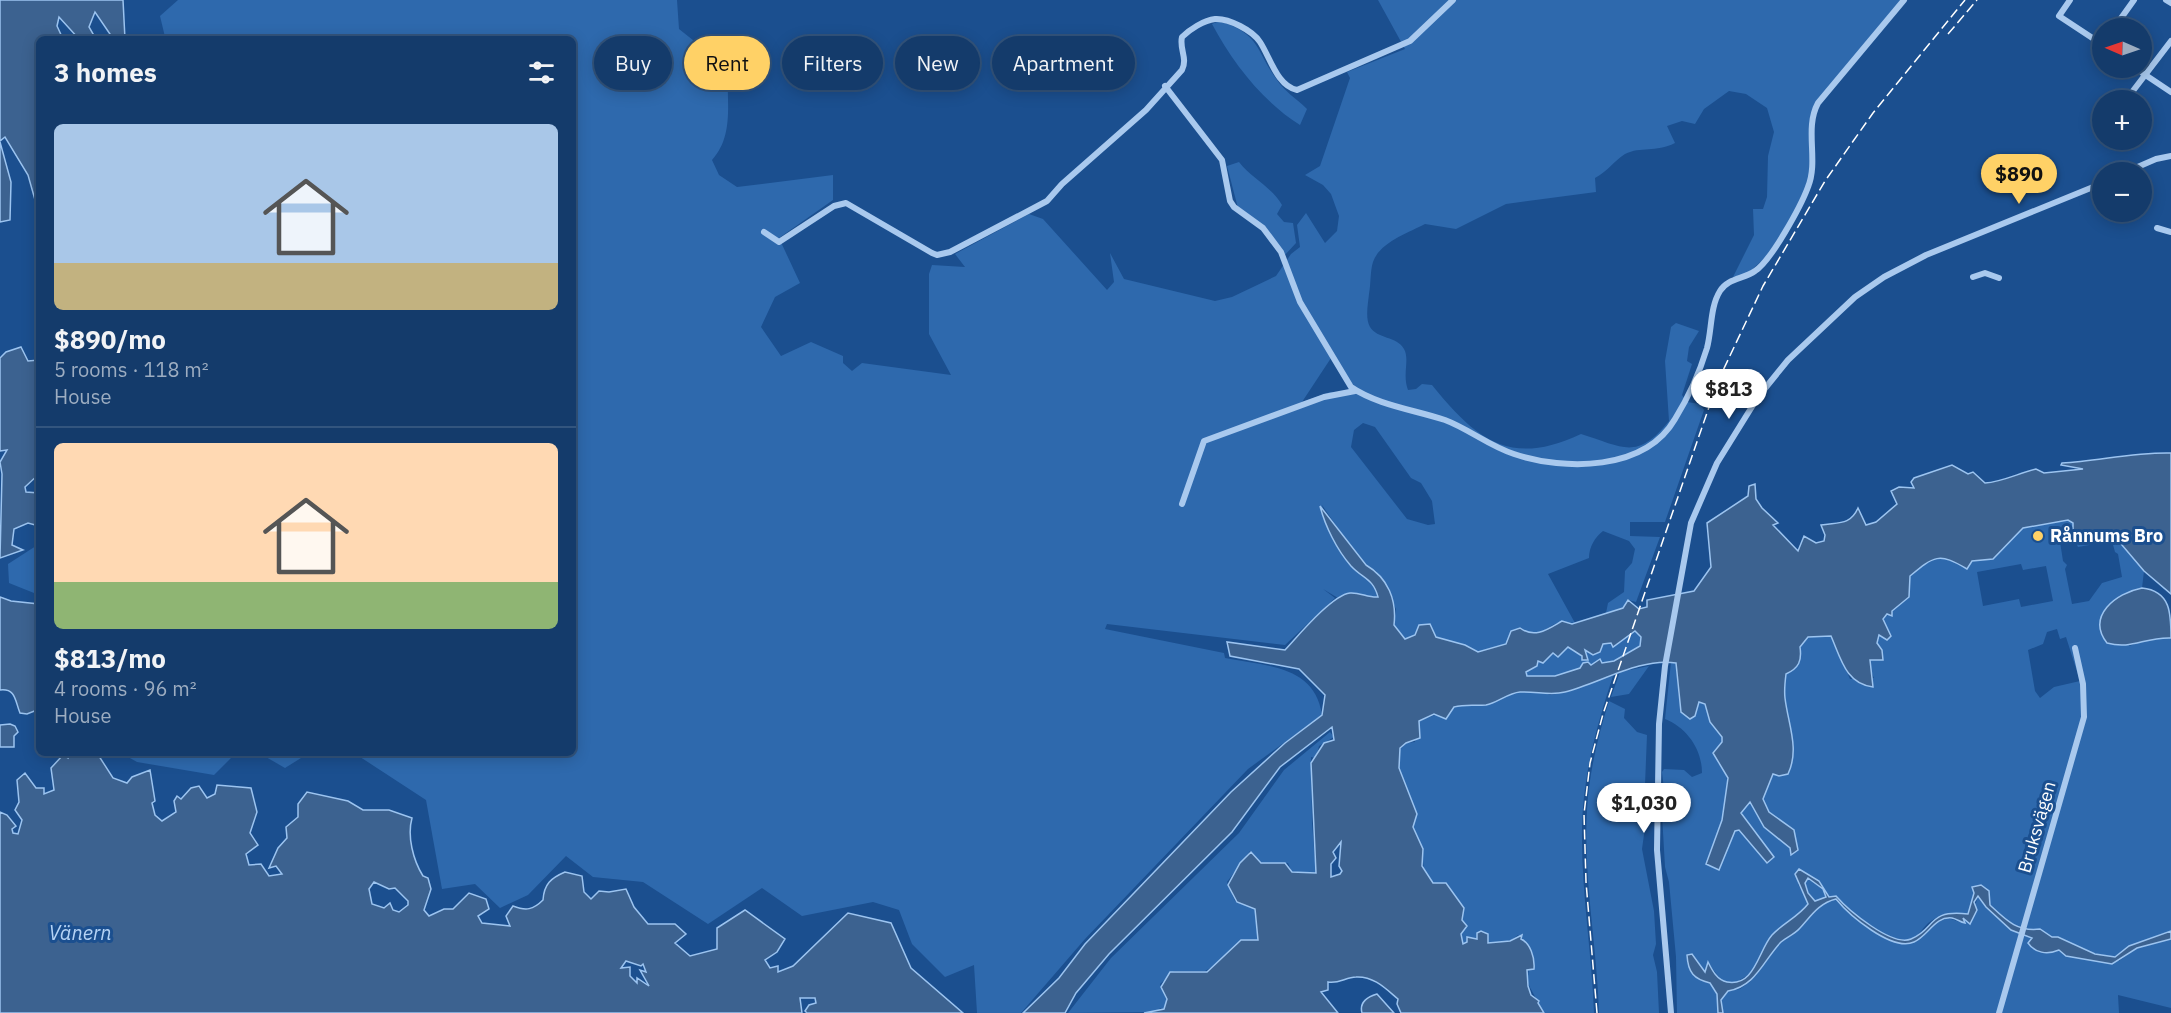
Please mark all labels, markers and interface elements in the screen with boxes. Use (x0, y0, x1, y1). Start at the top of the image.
north arrow (2092, 18, 2152, 78)
map controls (2092, 18, 2152, 222)
chip: Buy (594, 36, 672, 90)
chip: Rent (684, 36, 770, 90)
chip: Filters (782, 36, 883, 90)
chip: New (895, 36, 980, 90)
chip: Apartment (992, 36, 1135, 90)
text: 3 homes (54, 55, 157, 89)
icon: filters (525, 56, 558, 89)
button: + (2092, 90, 2152, 150)
pin: $890 (1983, 154, 2055, 205)
text: $890 (1995, 160, 2043, 187)
button: − (2092, 162, 2152, 222)
icon: home (252, 163, 360, 271)
text: $890/mo (54, 322, 166, 356)
text: 5 rooms · 118 m² (54, 356, 209, 383)
pin: $813 (1693, 369, 1765, 420)
text: $813 (1705, 375, 1753, 402)
text: House (54, 383, 111, 410)
icon: home (252, 482, 360, 590)
place label: Rånnums Bro (2050, 524, 2163, 547)
marker: Rånnums Bro (2031, 529, 2045, 543)
text: $813/mo (54, 641, 166, 675)
text: 4 rooms · 96 m² (54, 675, 197, 702)
text: House (54, 702, 111, 729)
street label: Bruksvägen (2012, 778, 2061, 875)
pin: $1,030 (1595, 783, 1693, 834)
text: $1,030 (1611, 789, 1677, 816)
water label: Vänern (48, 919, 112, 946)

